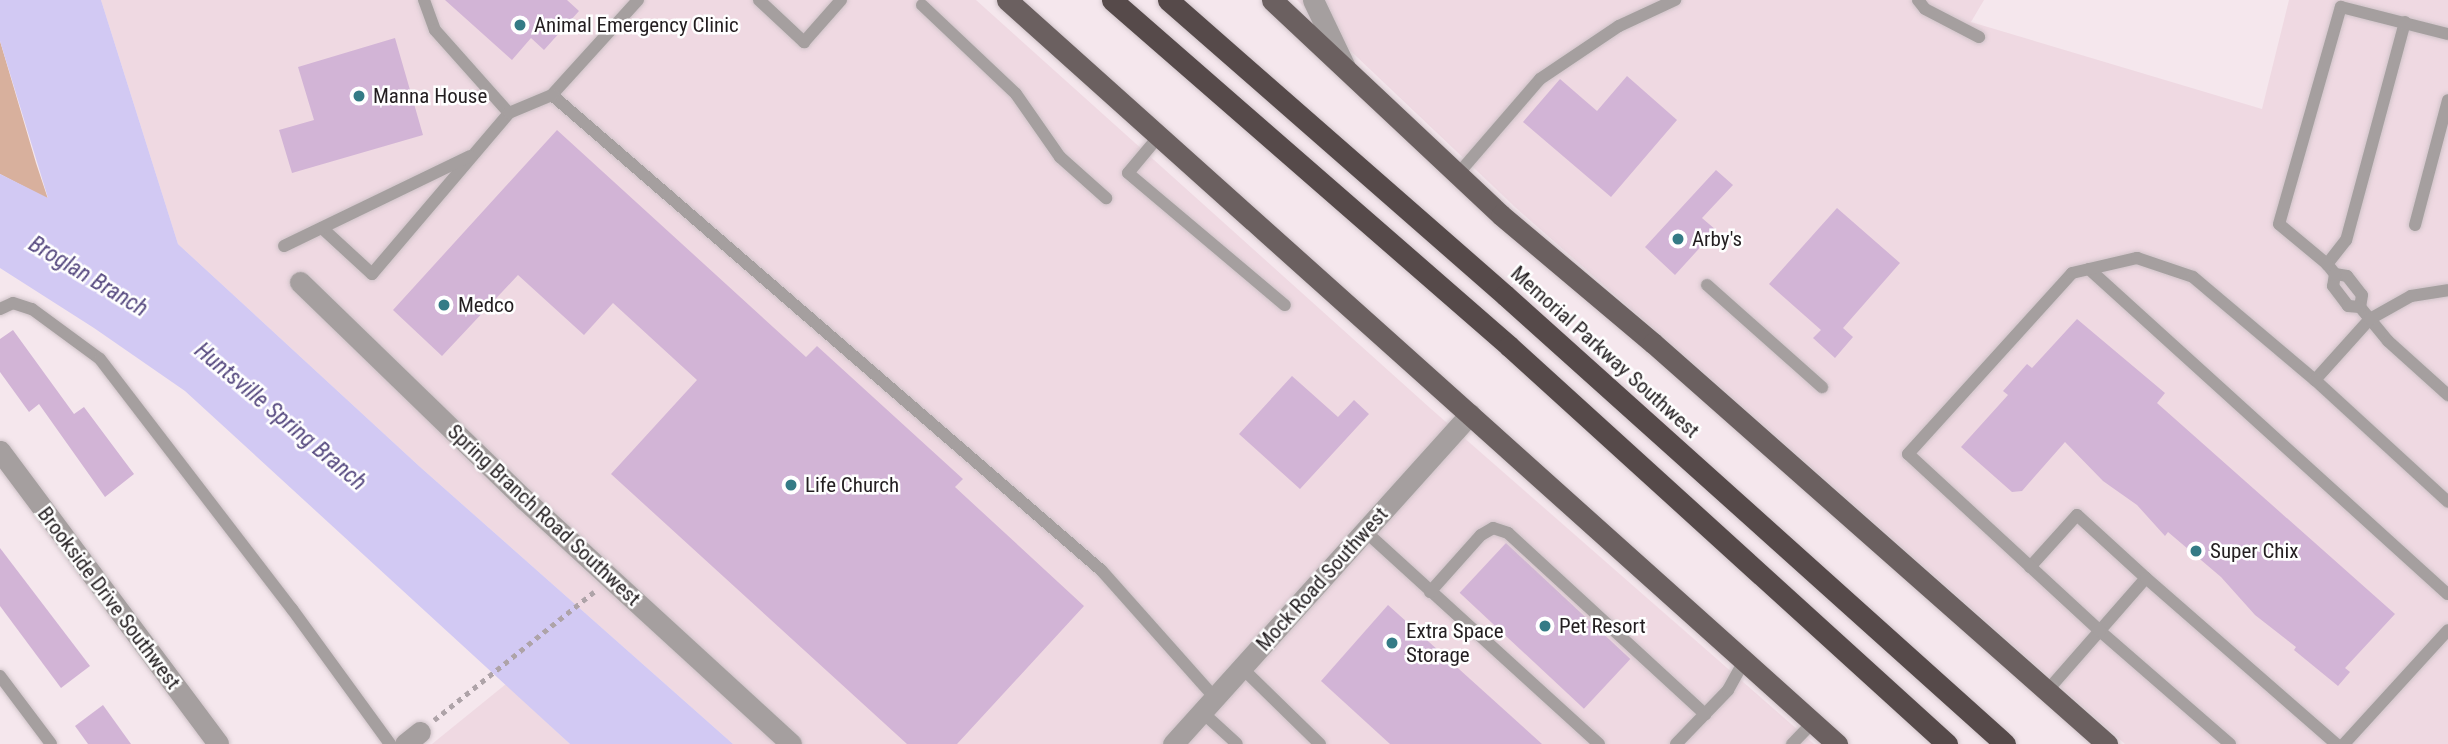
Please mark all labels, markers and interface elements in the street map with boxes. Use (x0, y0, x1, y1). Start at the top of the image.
place label: Animal Emergency Clinic (534, 12, 739, 38)
marker: Animal Emergency Clinic (512, 17, 528, 33)
place label: Manna House (373, 83, 487, 109)
marker: Manna House (351, 88, 367, 104)
place label: Arby's (1692, 226, 1742, 252)
water label: Broglan Branch (24, 231, 152, 323)
marker: Arby's (1670, 231, 1686, 247)
street label: Memorial Parkway Southwest (1506, 261, 1704, 443)
place label: Medco (458, 292, 514, 318)
marker: Medco (436, 297, 452, 313)
water label: Huntsville Spring Branch (189, 337, 371, 497)
street label: Spring Branch Road Southwest (442, 419, 646, 611)
place label: Life Church (805, 472, 899, 498)
marker: Life Church (783, 477, 799, 493)
street label: Brookside Drive Southwest (32, 502, 186, 694)
street label: Mock Road Southwest (1251, 502, 1393, 656)
place label: Super Chix (2210, 538, 2299, 564)
marker: Super Chix (2188, 543, 2204, 559)
place label: Pet Resort (1559, 613, 1646, 639)
place label: Extra Space Storage (1406, 618, 1504, 668)
marker: Pet Resort (1537, 618, 1553, 634)
marker: Extra Space Storage (1384, 635, 1400, 651)

